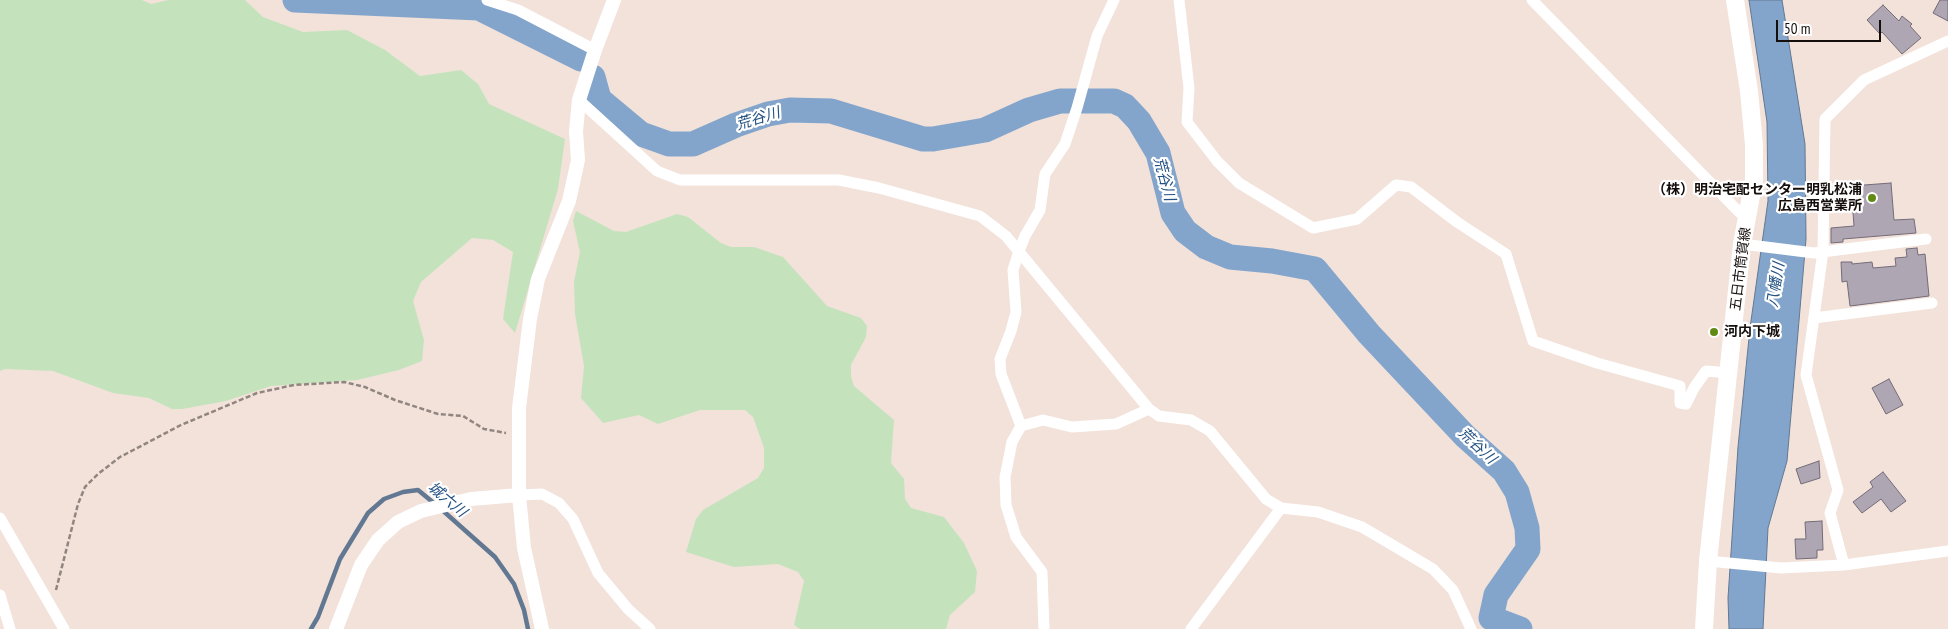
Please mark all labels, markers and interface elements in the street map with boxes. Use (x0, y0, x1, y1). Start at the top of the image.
scale bar (1778, 10, 1883, 42)
text: 50 m (1784, 19, 1810, 38)
water label: 荒谷川 (734, 104, 782, 134)
water label: 荒谷川 (1149, 155, 1179, 203)
place label: （株）明治宅配センター明乳松浦 広島西営業所 (1652, 182, 1862, 214)
marker: （株）明治宅配センター明乳松浦 広島西営業所 (1866, 192, 1878, 204)
street label: 五日市筒賀線 (1728, 226, 1754, 312)
water label: 八幡川 (1764, 261, 1788, 309)
place label: 河内下城 (1724, 324, 1780, 340)
marker: 河内下城 (1708, 326, 1720, 338)
water label: 荒谷川 (1454, 424, 1500, 468)
water label: 城六川 (424, 479, 470, 521)

